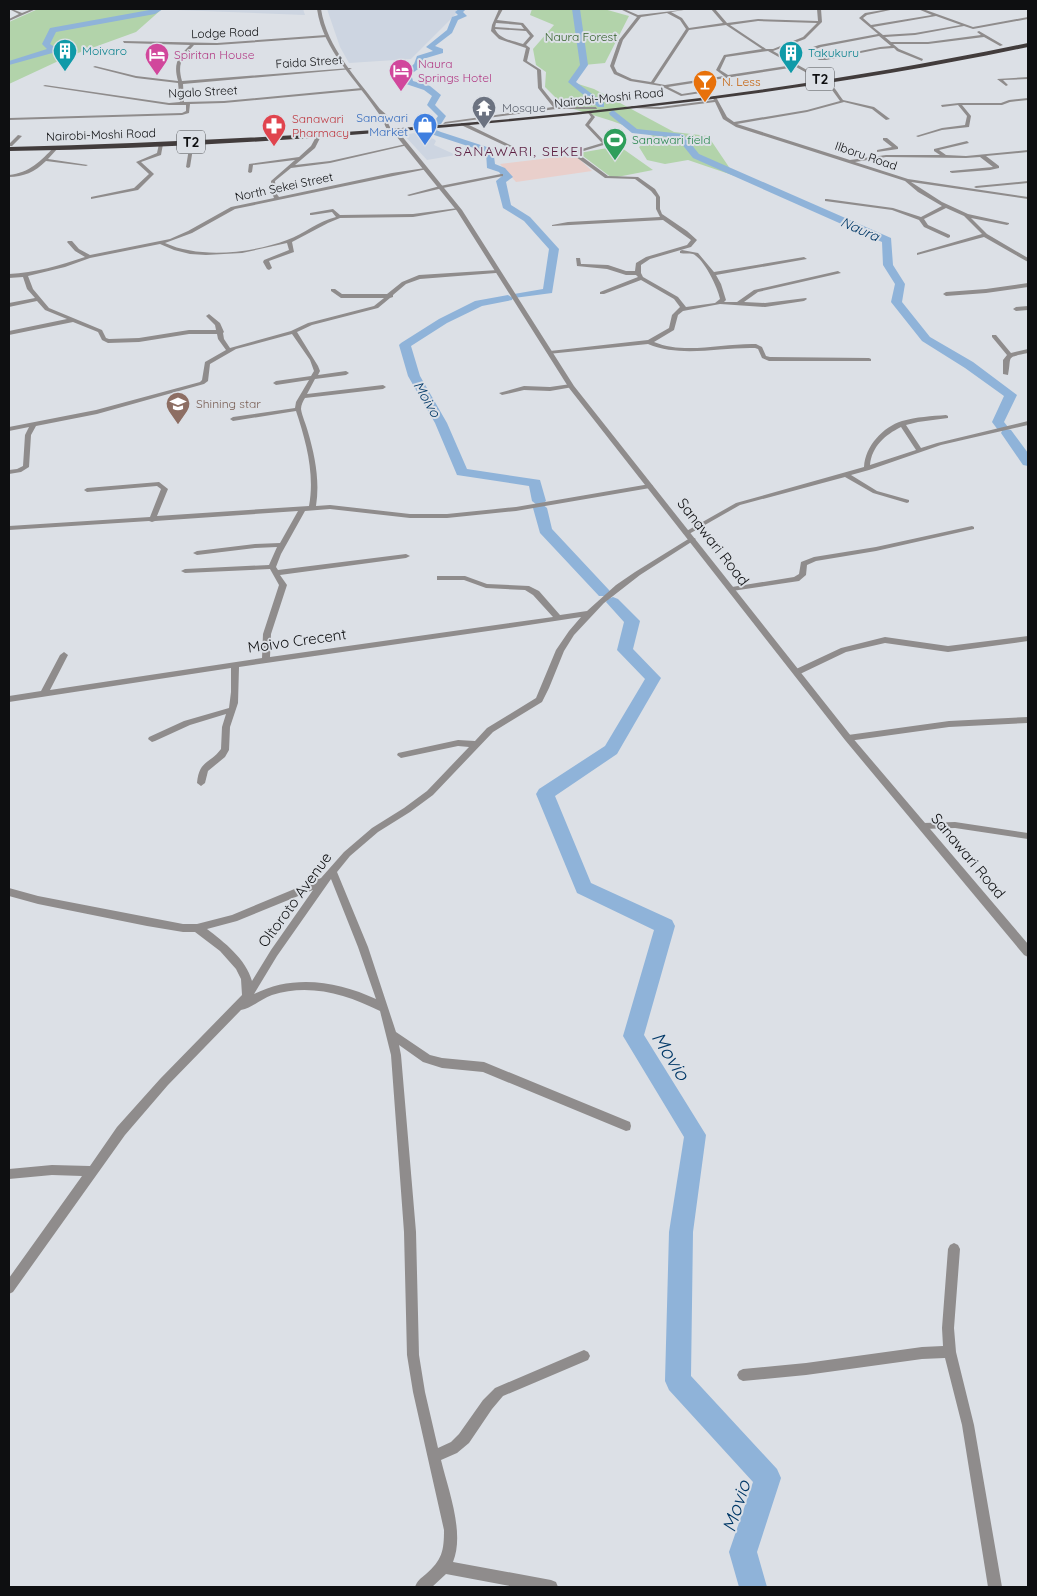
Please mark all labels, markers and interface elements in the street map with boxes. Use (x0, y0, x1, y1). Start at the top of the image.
street label: Lodge Road (191, 24, 259, 41)
park label: Naura Forest (545, 29, 617, 44)
building icon: Moivaro (52, 38, 78, 72)
building icon: Takukuru (778, 40, 804, 74)
hotel icon: Spiritan House (144, 42, 170, 76)
place label: Moivaro (82, 43, 127, 58)
place label: Takukuru (808, 45, 859, 60)
place label: Spiritan House (174, 47, 255, 62)
street label: Faida Street (275, 52, 343, 71)
place label: Naura Springs Hotel (418, 56, 492, 85)
hotel icon: Naura Springs Hotel (388, 58, 414, 92)
road number: T2 (806, 68, 834, 90)
bar icon: N. Less (692, 69, 718, 103)
place label: N. Less (722, 74, 761, 89)
street label: Ngalo Street (168, 82, 238, 101)
street label: Nairobi-Moshi Road (553, 84, 664, 111)
temple icon: Mosque (471, 95, 497, 129)
place label: Mosque (502, 100, 546, 115)
place label: Sanawari Market (356, 110, 408, 139)
place label: Sanawari Pharmacy (292, 111, 349, 140)
shop icon: Sanawari Market (412, 112, 438, 146)
pharmacy icon: Sanawari Pharmacy (261, 113, 287, 147)
street label: Nairobi-Moshi Road (46, 125, 156, 144)
sports icon: Sanawari field (602, 127, 628, 161)
road number: T2 (177, 130, 205, 154)
place label: Sanawari field (632, 132, 711, 147)
street label: Ilboru Road (833, 138, 899, 173)
district label: SANAWARI, SEKEI (454, 142, 584, 160)
street label: North Sekei Street (233, 169, 334, 204)
water label: Naura (838, 213, 883, 246)
water label: Moivo (409, 378, 445, 421)
school or university icon: Shining star (165, 391, 191, 425)
place label: Shining star (196, 396, 261, 411)
street label: Sanawari Road (673, 494, 753, 589)
street label: Moivo Crecent (246, 624, 347, 657)
street label: Sanawari Road (927, 809, 1010, 902)
street label: Oltoroto Avenue (254, 848, 335, 951)
water label: Movio (647, 1027, 696, 1086)
water label: Movio (716, 1476, 756, 1535)

